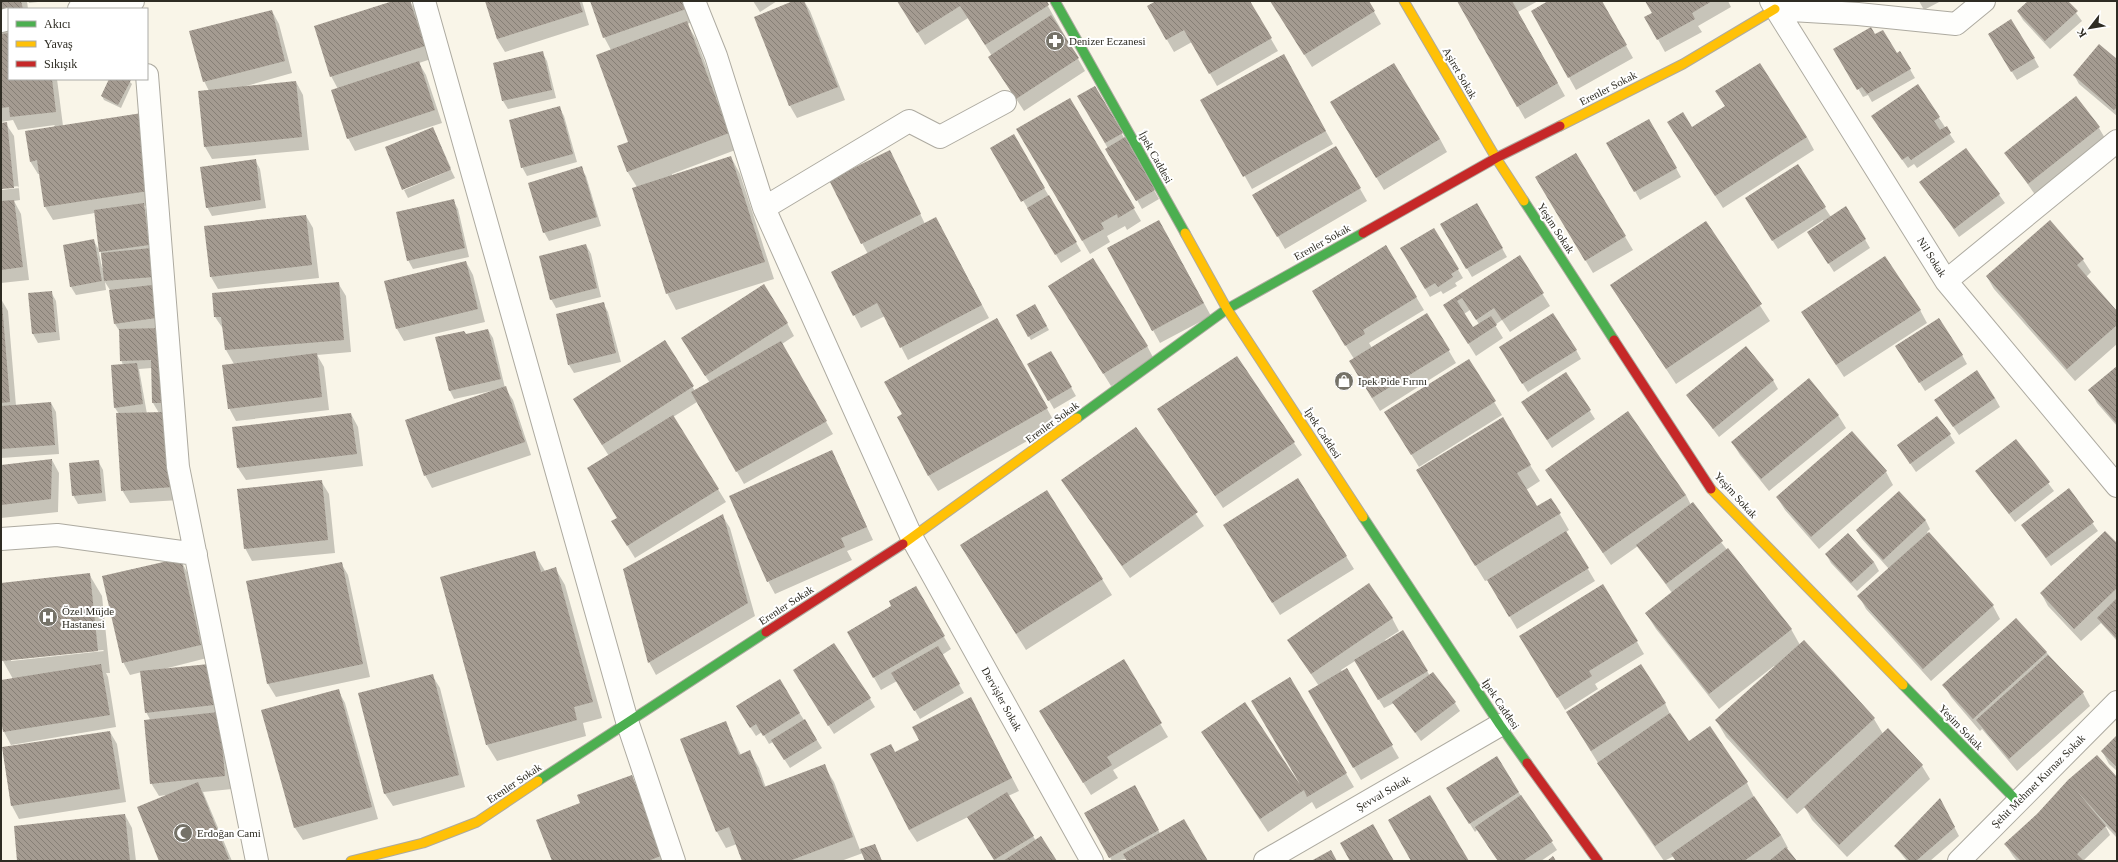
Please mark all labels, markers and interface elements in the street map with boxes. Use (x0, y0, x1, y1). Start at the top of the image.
legend (8, 8, 148, 80)
north arrow (2070, 8, 2110, 48)
text: Akıcı (44, 17, 71, 31)
text: K (2074, 26, 2089, 40)
pharmacy icon: Denizer Eczanesi (1044, 30, 1066, 52)
place label: Denizer Eczanesi (1069, 35, 1146, 47)
text: Yavaş (44, 37, 73, 51)
street label: Aşiret Sokak (1441, 45, 1480, 101)
text: Sıkışık (44, 57, 77, 71)
street label: Erenler Sokak (1577, 68, 1639, 108)
street label: İpek Caddesi (1137, 129, 1175, 185)
street label: Yeşim Sokak (1535, 200, 1577, 256)
street label: Erenler Sokak (1292, 221, 1353, 262)
street label: Nil Sokak (1915, 235, 1949, 279)
shop icon: Ipek Pide Fırını (1333, 370, 1355, 392)
place label: Ipek Pide Fırını (1358, 375, 1427, 387)
street label: Erenler Sokak (1023, 398, 1081, 445)
street label: İpek Caddesi (1302, 406, 1344, 460)
street label: Yeşim Sokak (1712, 469, 1760, 521)
street label: Erenler Sokak (756, 583, 816, 627)
place label: Özel Müjde Hastanesi (62, 605, 114, 630)
hospital icon: Özel Müjde Hastanesi (37, 606, 59, 628)
street label: Dervişler Sokak (979, 665, 1025, 733)
street label: İpek Caddesi (1480, 677, 1522, 731)
street label: Yeşim Sokak (1937, 702, 1986, 752)
street label: Şehit Mehmet Kurnaz Sokak (1989, 731, 2088, 830)
street label: Erenler Sokak (485, 760, 544, 805)
street label: Şevval Sokak (1354, 773, 1412, 813)
mosque icon: Erdoğan Cami (172, 822, 194, 844)
place label: Erdoğan Cami (197, 827, 261, 839)

